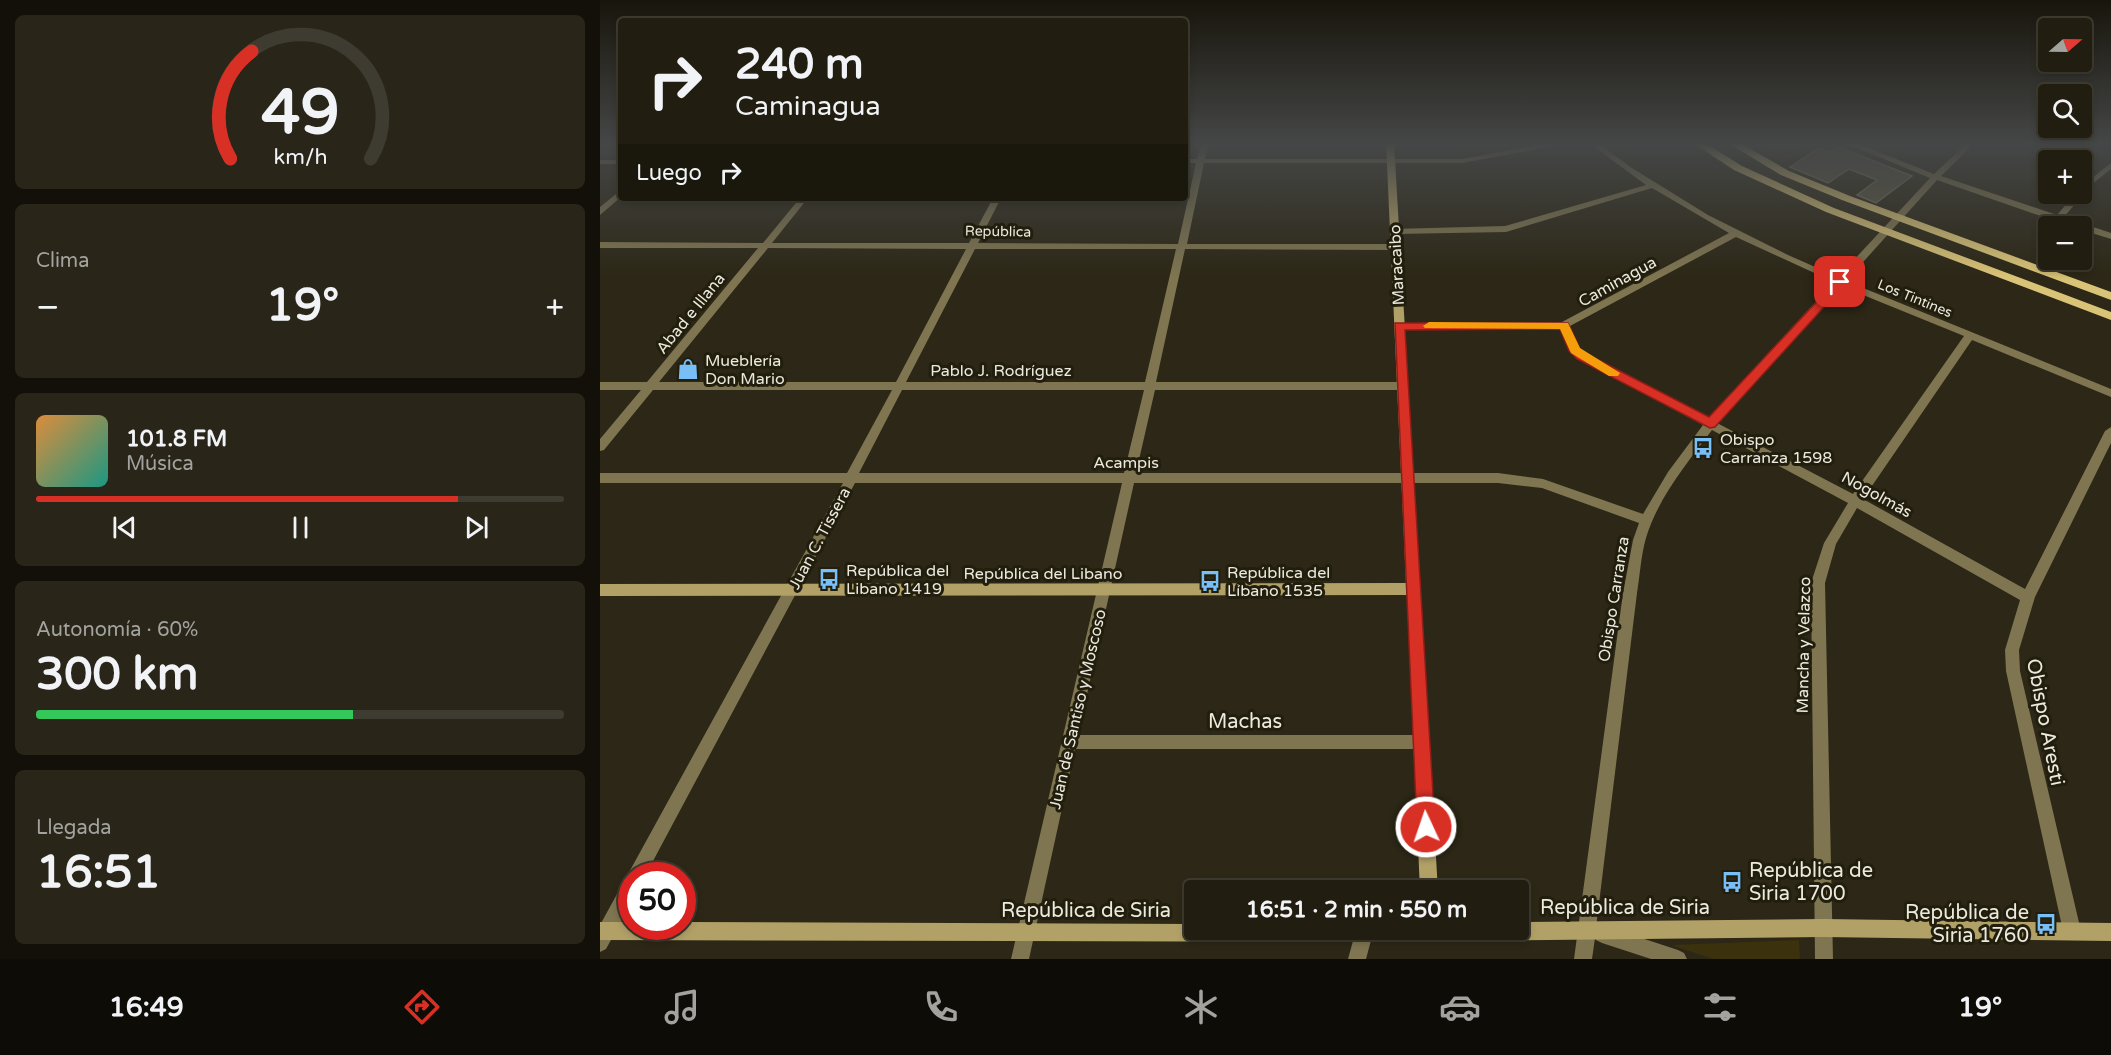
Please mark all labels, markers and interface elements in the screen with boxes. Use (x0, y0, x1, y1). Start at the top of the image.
north arrow (2038, 18, 2092, 72)
map controls (2038, 18, 2092, 270)
text: 240 m (735, 39, 864, 90)
icon: right (636, 42, 714, 120)
text: 49 (261, 76, 339, 151)
button: search (2038, 84, 2092, 138)
text: Caminagua (735, 90, 881, 123)
text: km/h (273, 144, 327, 170)
button: + (2038, 150, 2092, 204)
icon: right (714, 156, 747, 189)
text: Luego (636, 160, 702, 186)
button: − (2038, 216, 2092, 270)
street label: República (965, 222, 1031, 241)
street label: Maracaibo (1385, 224, 1409, 306)
text: Clima (36, 249, 89, 273)
street label: Caminagua (1575, 252, 1660, 312)
pin (1814, 256, 1865, 307)
icon: arrive (1823, 265, 1856, 298)
street label: Abad e Illana (652, 269, 730, 358)
street label: Los Tintines (1875, 276, 1955, 321)
text: 19° (266, 279, 339, 333)
text: − (36, 288, 60, 327)
text: + (545, 288, 564, 327)
place label: Mueblería Don Mario (705, 351, 785, 389)
shop icon: Mueblería Don Mario (676, 357, 700, 381)
street label: Pablo J. Rodríguez (930, 361, 1072, 381)
text: 101.8 FM (126, 426, 227, 452)
place label: Obispo Carranza 1598 (1720, 430, 1832, 468)
bus stop icon: Obispo Carranza 1598 (1691, 436, 1715, 460)
text: Música (126, 452, 194, 476)
street label: Acampis (1093, 453, 1159, 473)
street label: Nogolmás (1838, 467, 1915, 522)
street label: Juan C. Tissera (785, 484, 855, 593)
icon: previous (108, 511, 141, 544)
icon: pause (284, 511, 317, 544)
icon: next (460, 511, 493, 544)
street label: Obispo Carranza (1594, 535, 1634, 663)
place label: República del Libano 1419 (846, 561, 949, 599)
place label: República del Líbano 1535 (1227, 563, 1330, 601)
street label: República del Libano (963, 564, 1123, 584)
bus stop icon: República del Libano 1419 (817, 567, 841, 591)
bus stop icon: República del Líbano 1535 (1198, 569, 1222, 593)
street label: Mancha y Velazco (1793, 576, 1815, 714)
street label: Juan de Santiso y Moscoso (1045, 607, 1111, 811)
text: Autonomía · 60% (36, 618, 198, 642)
text: 300 km (36, 648, 198, 702)
street label: Obispo Aresti (2021, 657, 2069, 788)
street label: Machas (1208, 710, 1282, 734)
position arrow (1394, 795, 1458, 859)
text: Llegada (36, 816, 112, 840)
text: 16:51 (36, 846, 161, 900)
place label: República de Siria 1700 (1749, 859, 1873, 906)
speed limit sign: 50 (618, 862, 696, 940)
bus stop icon: República de Siria 1700 (1720, 870, 1744, 894)
street label: República de Siria (1540, 896, 1710, 920)
text: 16:51 · 2 min · 550 m (1246, 897, 1467, 923)
street label: República de Siria (1001, 899, 1171, 923)
place label: República de Siria 1760 (1905, 901, 2029, 948)
bus stop icon: República de Siria 1760 (2034, 912, 2058, 936)
icon: directions (401, 986, 443, 1028)
icon: music (661, 986, 703, 1028)
icon: phone (920, 986, 962, 1028)
icon: climate (1180, 986, 1222, 1028)
icon: car (1439, 986, 1481, 1028)
icon: filters (1699, 986, 1741, 1028)
text: 16:49 (109, 991, 184, 1024)
text: 19° (1958, 991, 2002, 1024)

